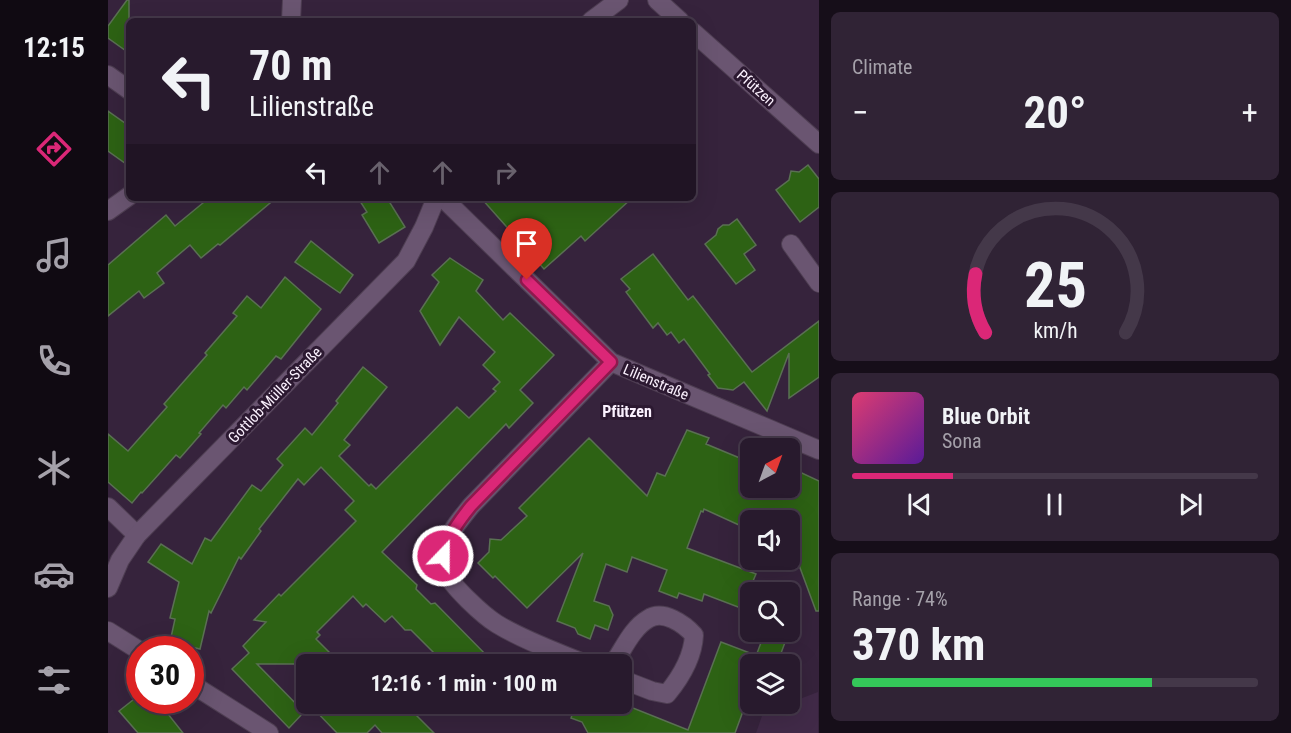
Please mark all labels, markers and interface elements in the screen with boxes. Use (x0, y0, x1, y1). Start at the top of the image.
text: 12:15 (23, 32, 85, 64)
text: 70 m (249, 41, 332, 90)
icon: left (150, 42, 228, 120)
text: Climate (852, 55, 912, 79)
street label: Pfützen (733, 66, 779, 110)
text: 20° (1024, 86, 1087, 139)
text: Lilienstraße (249, 91, 374, 123)
text: − (852, 93, 869, 132)
text: + (1242, 93, 1258, 132)
icon: directions (33, 128, 75, 170)
icon: left (300, 156, 333, 189)
icon: ahead (363, 156, 396, 189)
icon: ahead (426, 156, 459, 189)
icon: right (489, 156, 522, 189)
pin (501, 218, 552, 280)
icon: arrive (510, 227, 543, 260)
icon: music (33, 234, 75, 276)
text: 25 (1023, 250, 1087, 323)
text: km/h (1033, 319, 1077, 344)
icon: phone (33, 340, 75, 382)
street label: Gottlob-Müller-Straße (225, 343, 325, 447)
street label: Lilienstraße (621, 360, 691, 404)
district label: Pfützen (602, 402, 652, 421)
text: Blue Orbit (942, 404, 1030, 429)
text: Sona (942, 429, 982, 453)
north arrow (740, 438, 800, 498)
map controls (740, 438, 800, 714)
icon: climate (33, 447, 75, 489)
icon: previous (903, 488, 936, 521)
icon: pause (1038, 488, 1071, 521)
icon: next (1174, 488, 1207, 521)
button: sound (740, 510, 800, 570)
position arrow (411, 524, 475, 588)
icon: car (33, 553, 75, 595)
button: search (740, 582, 800, 642)
text: Range · 74% (852, 587, 948, 611)
text: 370 km (852, 618, 985, 671)
speed limit sign: 30 (126, 636, 204, 714)
button: layers (740, 654, 800, 714)
icon: filters (33, 659, 75, 701)
text: 12:16 · 1 min · 100 m (371, 671, 557, 696)

